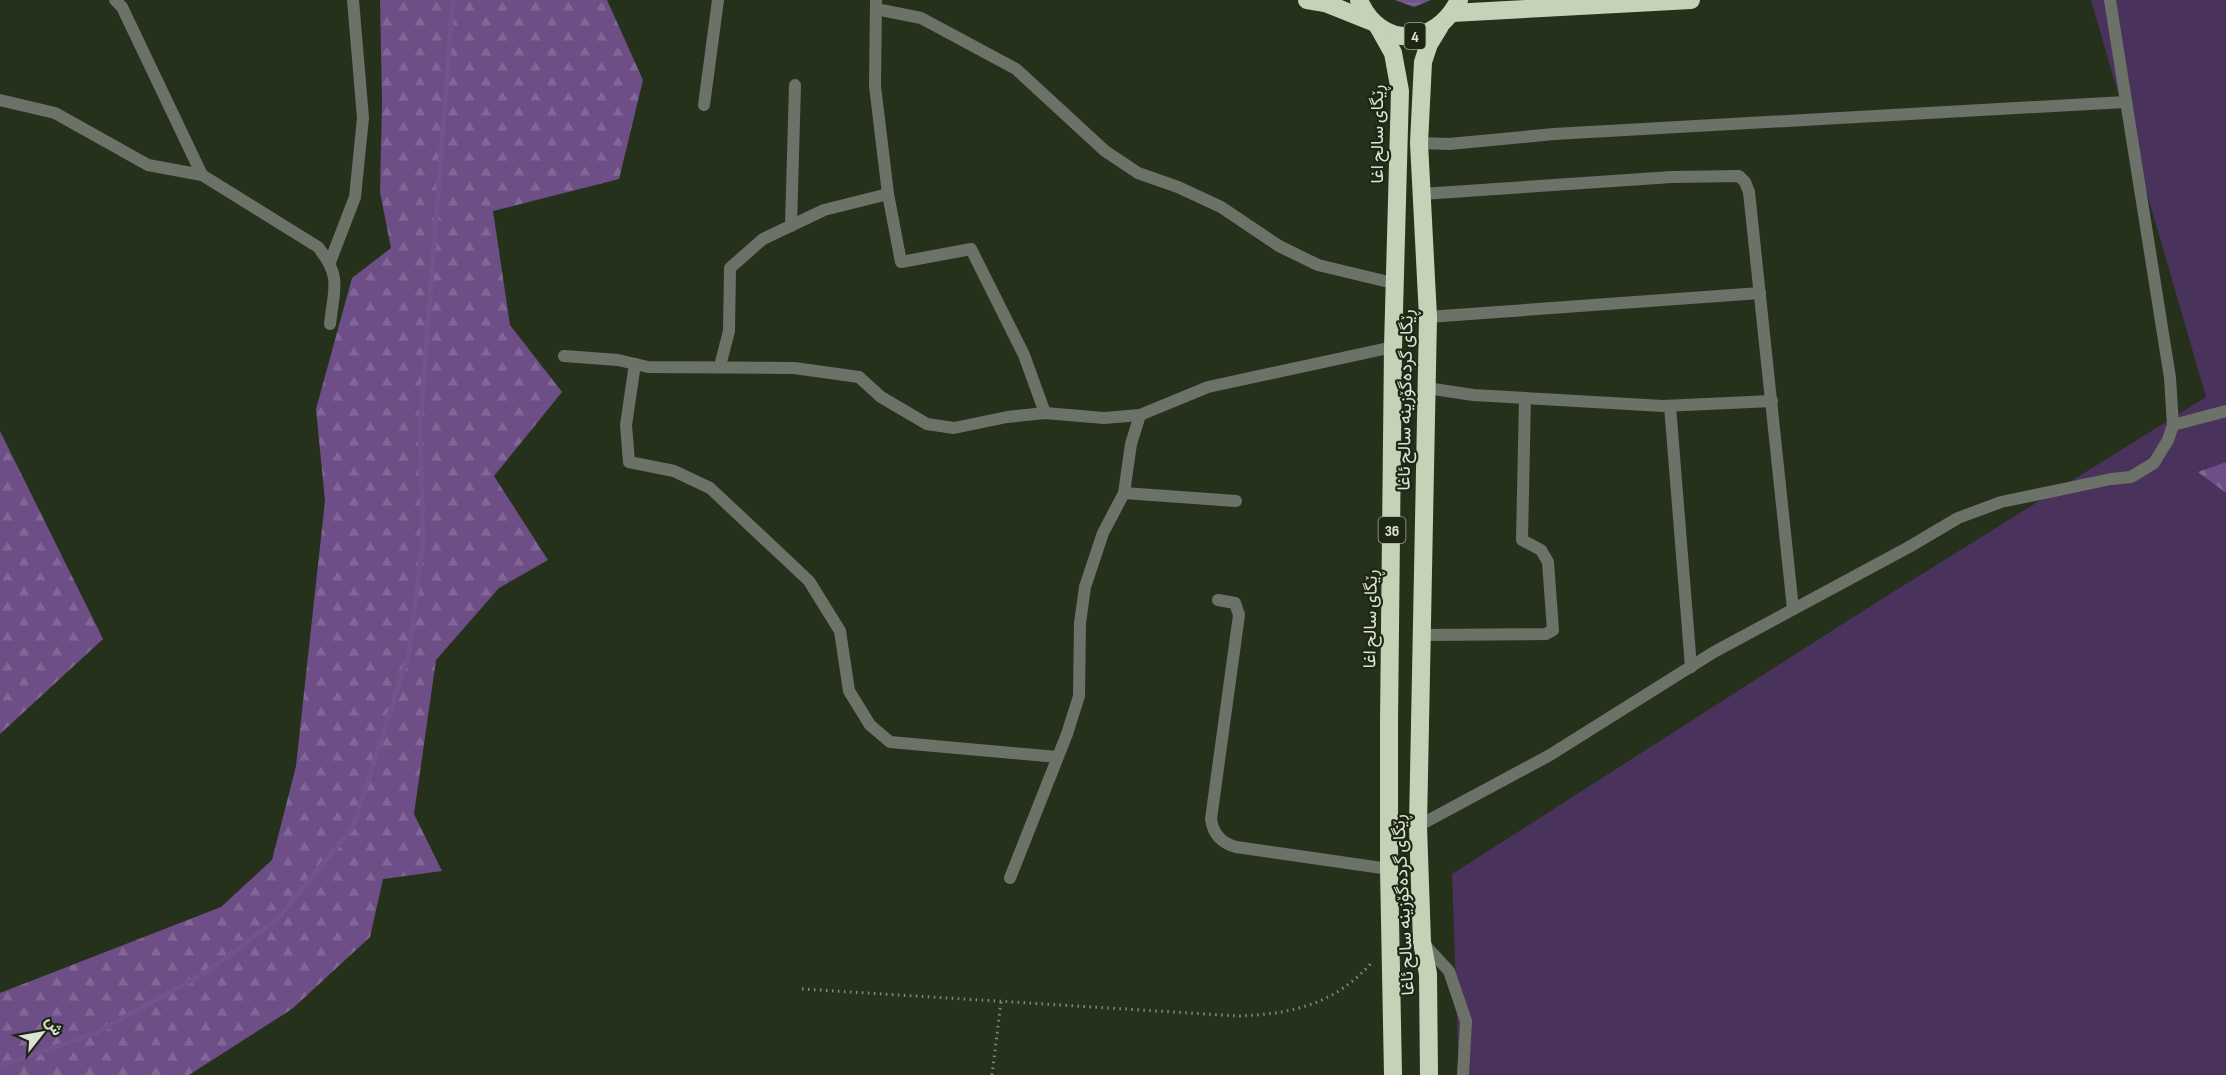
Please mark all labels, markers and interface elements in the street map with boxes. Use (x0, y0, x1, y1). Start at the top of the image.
road number: 4 (1404, 23, 1426, 49)
street label: ڕێگای سالح اغا (1367, 85, 1391, 183)
street label: ڕێگای گردەگۆزینە سالح ئاغا (1393, 309, 1421, 491)
road number: 36 (1378, 517, 1406, 543)
street label: ڕێگای سالح اغا (1359, 569, 1385, 669)
street label: ڕێگای گردەگۆزینە سالح ئاغا (1388, 814, 1422, 996)
north arrow (12, 1003, 72, 1063)
text: ش (40, 1013, 67, 1039)

